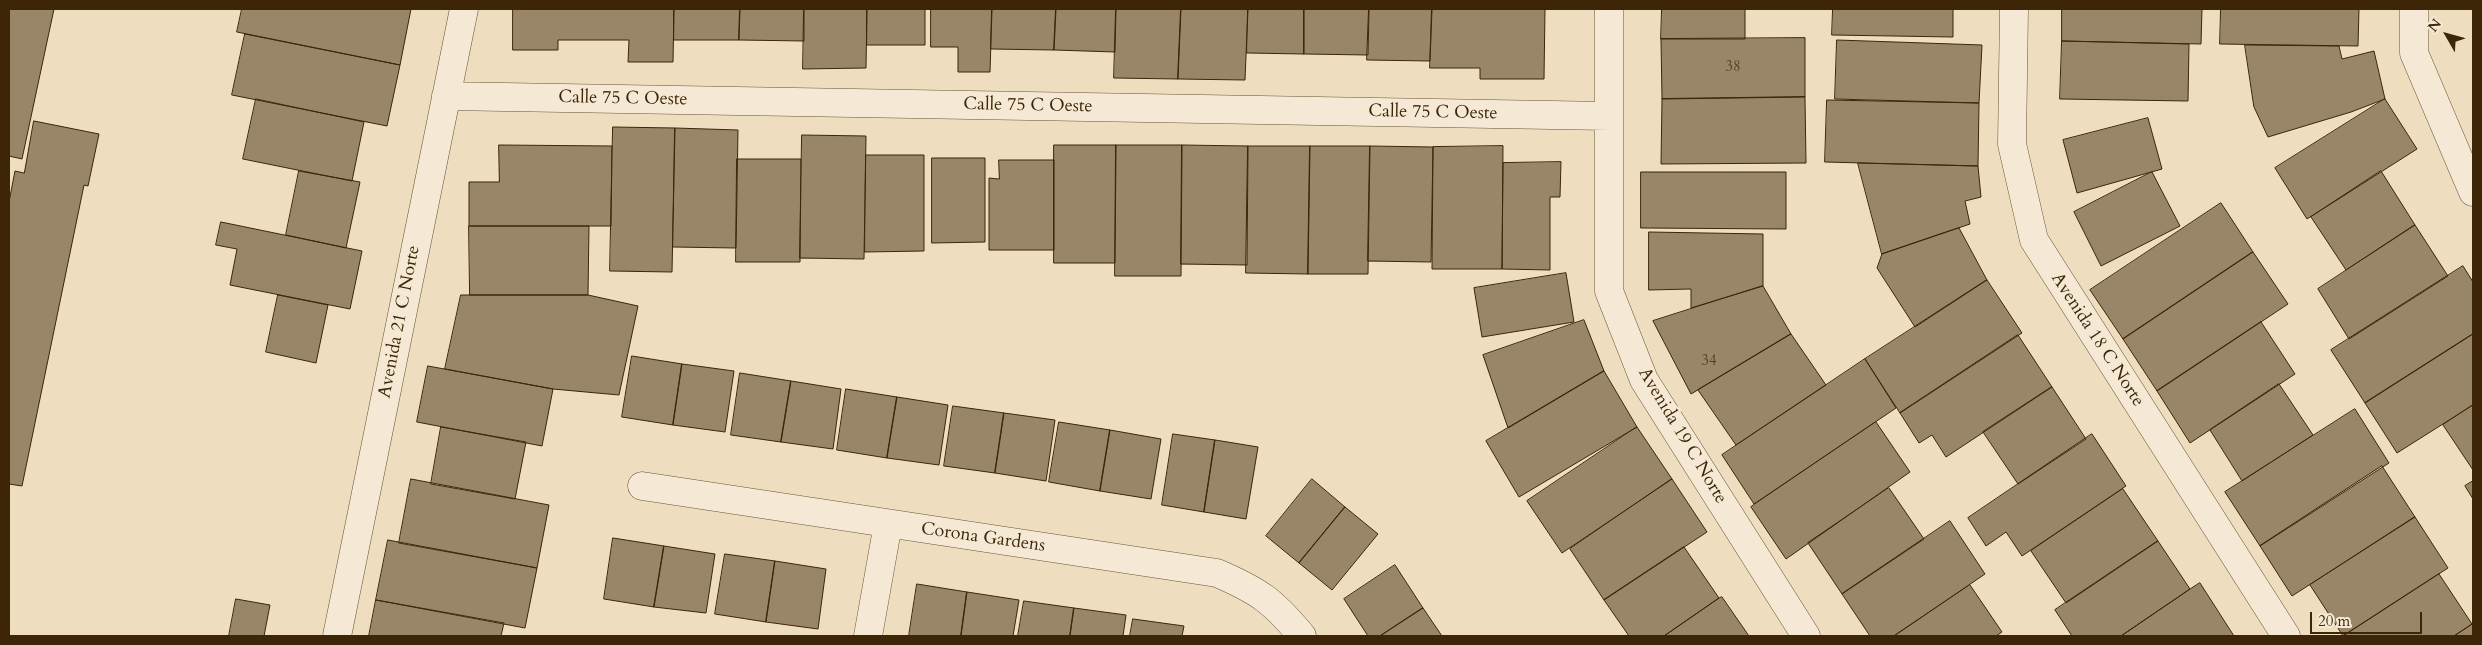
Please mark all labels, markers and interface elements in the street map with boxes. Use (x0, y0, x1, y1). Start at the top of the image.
north arrow (2422, 10, 2472, 60)
text: N (2424, 15, 2446, 36)
house number: 38 (1725, 59, 1741, 77)
street label: Calle 75 C Oeste (558, 87, 688, 111)
street label: Calle 75 C Oeste (963, 94, 1093, 118)
street label: Calle 75 C Oeste (1368, 101, 1498, 125)
street label: Avenida 21 C Norte (375, 244, 425, 400)
street label: Avenida 18 C Norte (2046, 269, 2148, 411)
house number: 34 (1701, 353, 1717, 371)
street label: Avenida 19 C Norte (1633, 364, 1731, 508)
street label: Corona Gardens (919, 519, 1047, 557)
scale bar (2312, 602, 2424, 634)
text: 20 m (2318, 611, 2350, 631)

